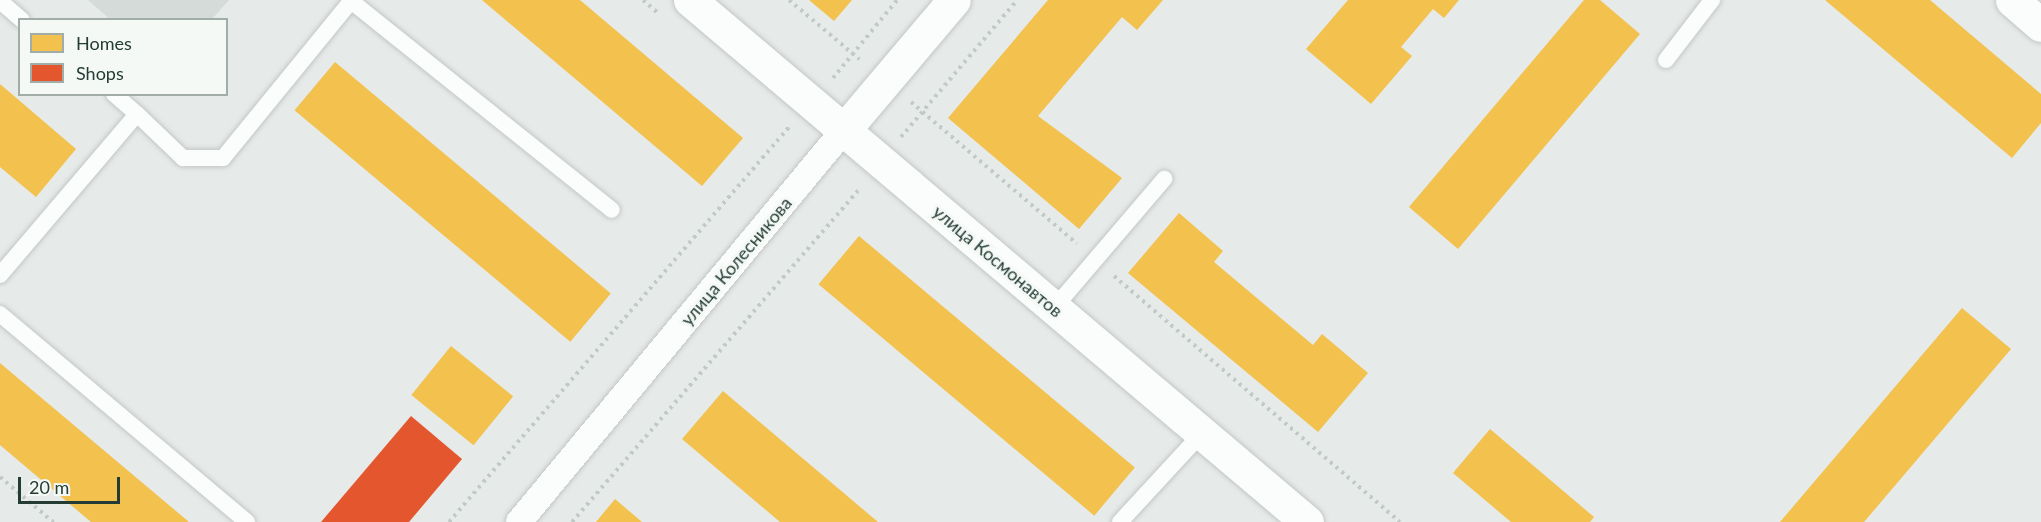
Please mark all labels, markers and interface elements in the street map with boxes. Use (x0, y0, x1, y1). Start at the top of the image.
legend (18, 18, 228, 96)
text: Homes (76, 32, 132, 54)
text: Shops (76, 62, 124, 84)
street label: улица Колесникова (676, 192, 796, 330)
street label: улица Космонавтов (929, 200, 1067, 322)
scale bar (21, 465, 123, 503)
text: 20 m (29, 476, 69, 498)

